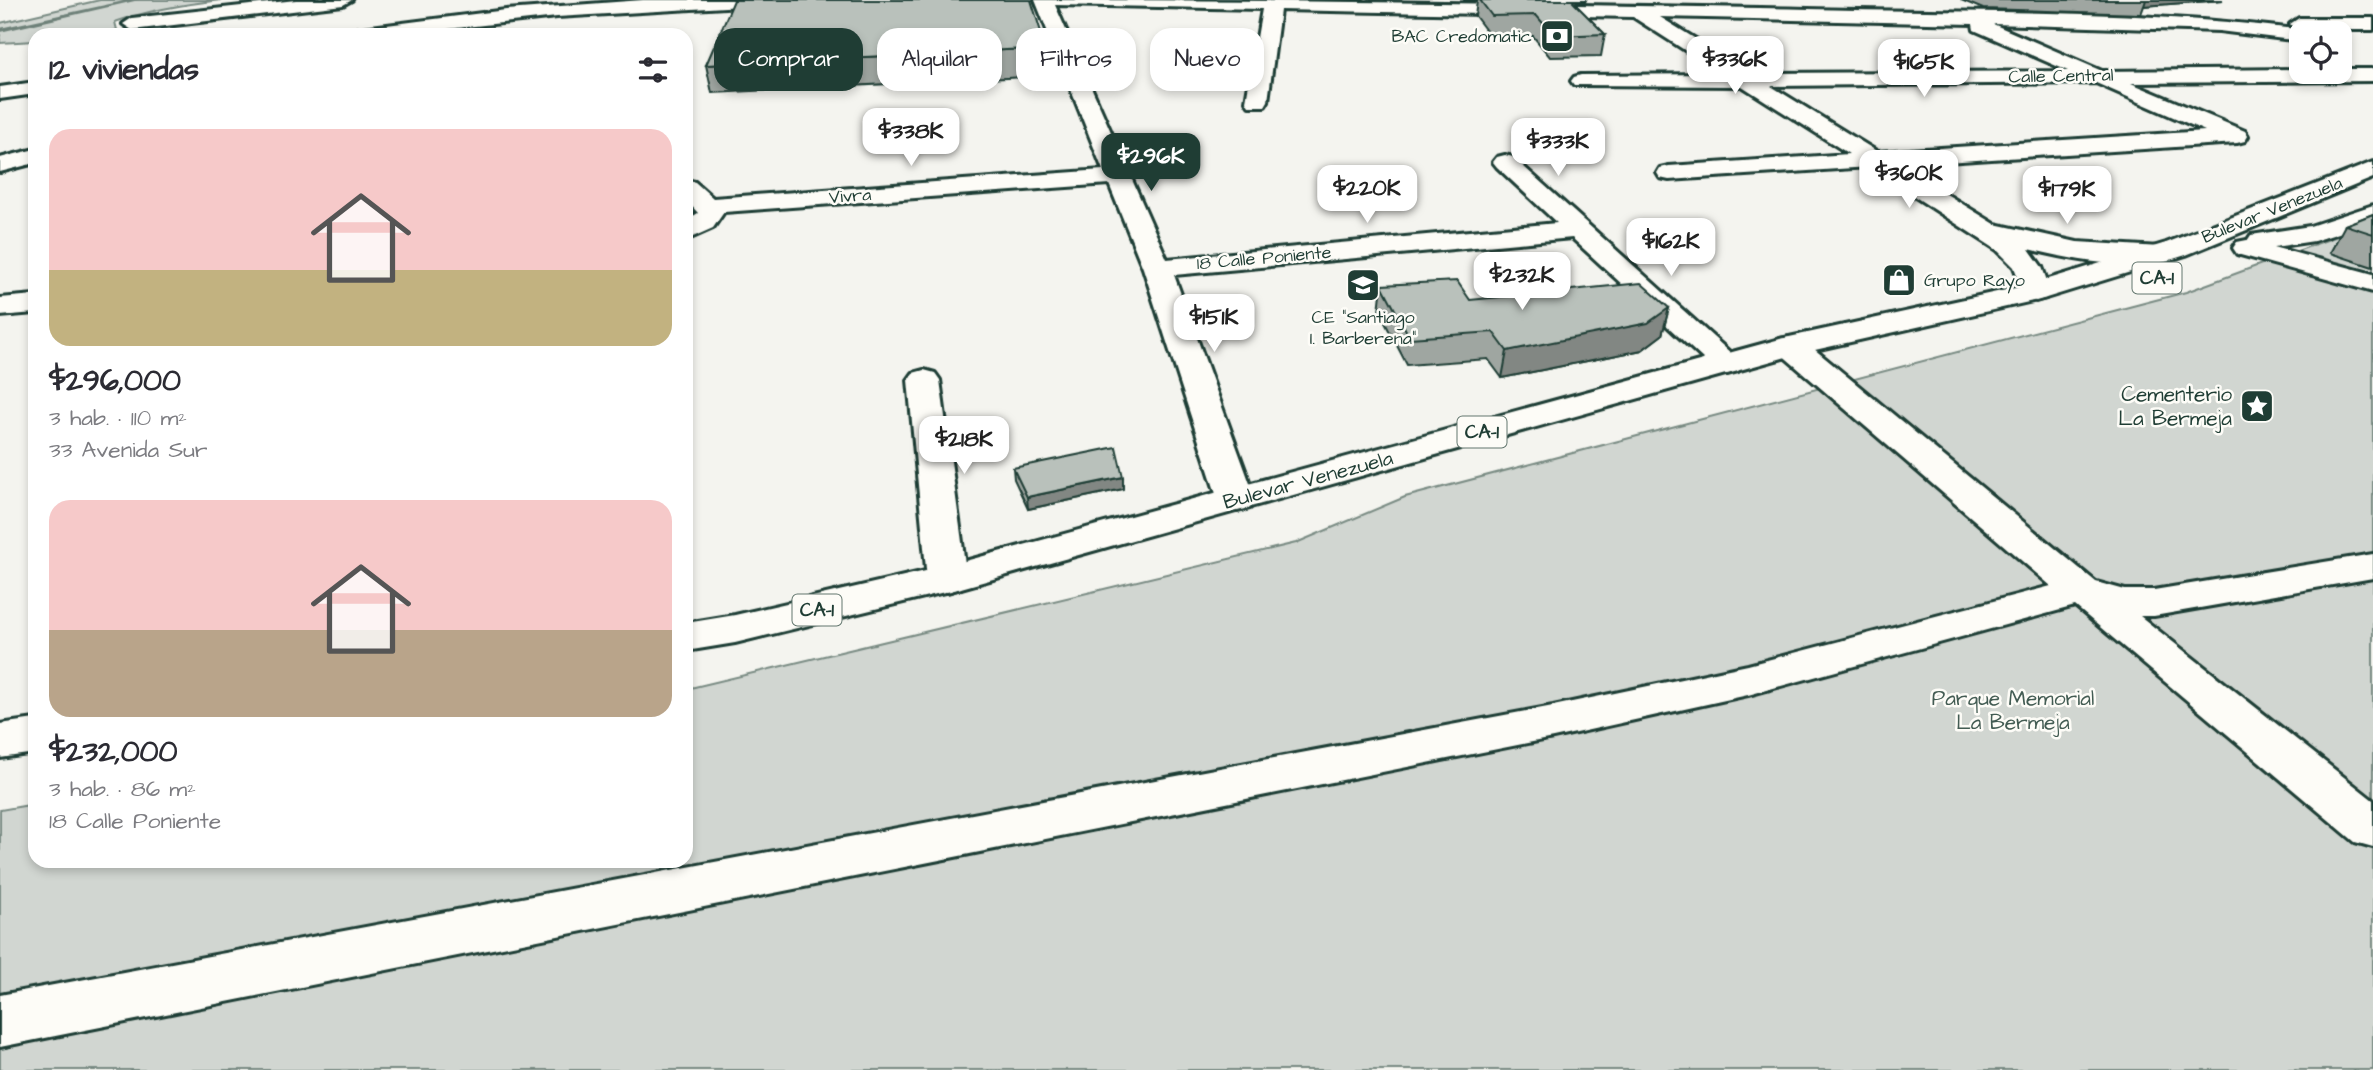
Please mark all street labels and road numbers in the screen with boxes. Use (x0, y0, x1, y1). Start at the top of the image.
street label: Calle Central (2008, 63, 2114, 89)
street label: Bulevar Venezuela (2198, 170, 2346, 250)
street label: Vivra (828, 182, 872, 210)
street label: 18 Calle Poniente (1196, 240, 1332, 276)
road number: CA-1 (2132, 262, 2182, 294)
road number: CA-1 (1458, 416, 1506, 448)
street label: Bulevar Venezuela (1220, 443, 1396, 517)
road number: CA-1 (792, 594, 842, 625)

